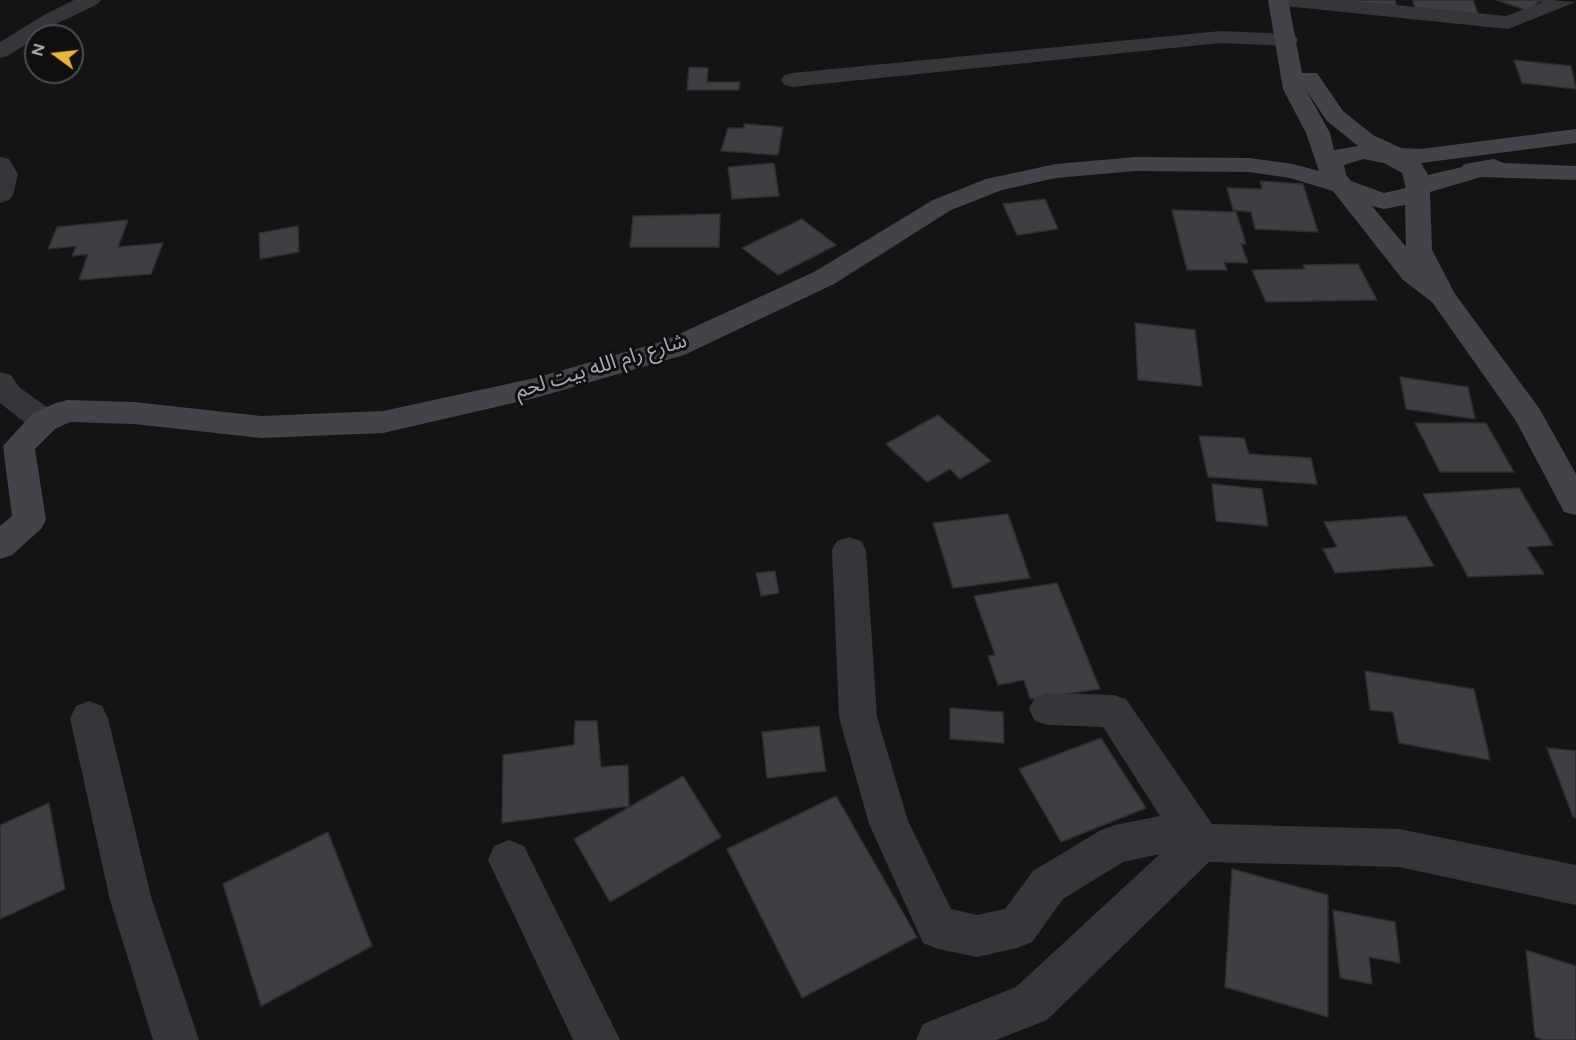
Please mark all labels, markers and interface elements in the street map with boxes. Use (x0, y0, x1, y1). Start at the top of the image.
north arrow (24, 24, 84, 84)
text: N (27, 41, 49, 58)
street label: شارع رام الله بيت لحم (512, 328, 690, 404)

